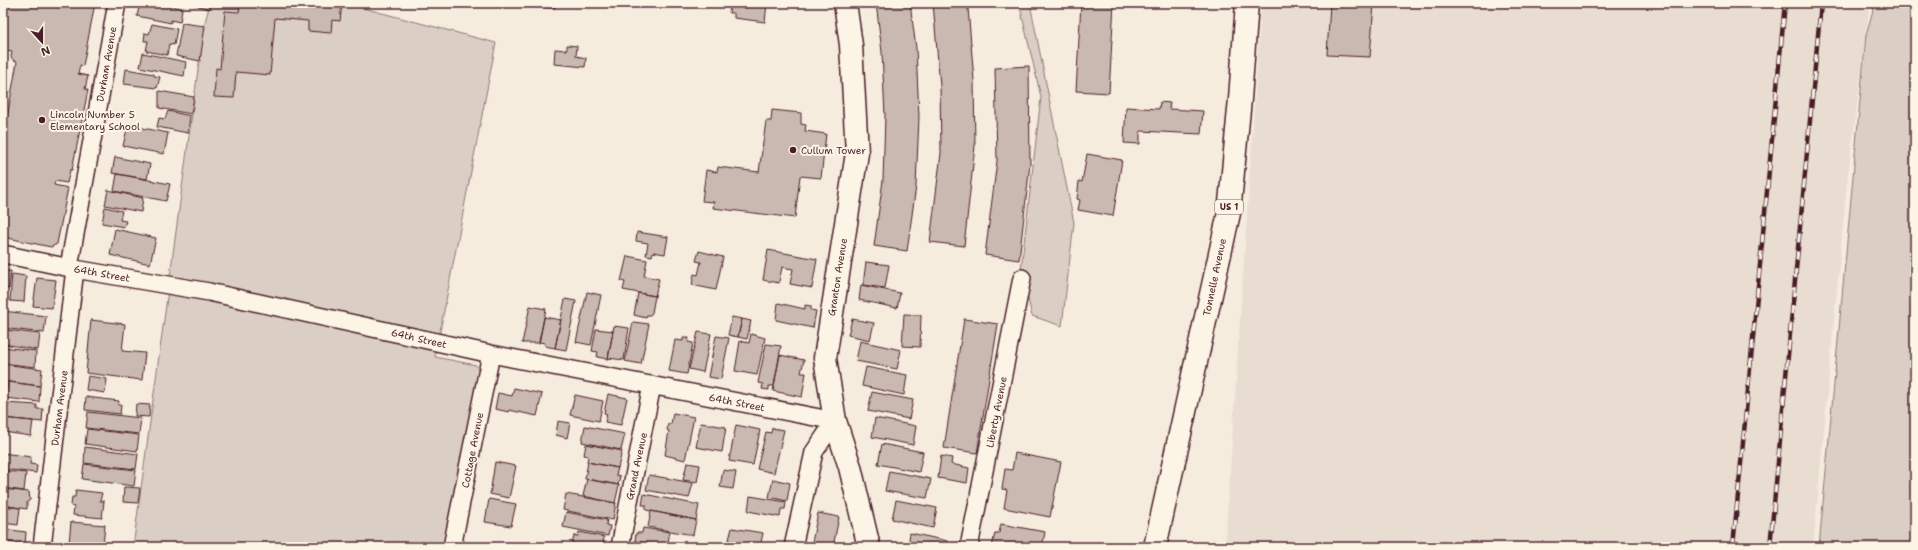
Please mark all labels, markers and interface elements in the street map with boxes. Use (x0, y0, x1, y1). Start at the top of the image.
north arrow (22, 22, 62, 62)
street label: Durham Avenue (93, 25, 120, 103)
text: N (38, 42, 52, 60)
place label: Lincoln Number 5 Elementary School (50, 108, 140, 133)
marker: Lincoln Number 5 Elementary School (37, 115, 47, 125)
place label: Cullum Tower (801, 144, 866, 157)
marker: Cullum Tower (788, 145, 798, 155)
road number: US 1 (1215, 200, 1243, 214)
street label: Granton Avenue (825, 237, 850, 317)
street label: Tonnelle Avenue (1200, 237, 1229, 317)
street label: 64th Street (73, 262, 131, 285)
street label: 64th Street (390, 326, 448, 351)
street label: Durham Avenue (48, 369, 71, 447)
street label: Liberty Avenue (983, 375, 1010, 449)
street label: 64th Street (708, 391, 766, 414)
street label: Cottage Avenue (459, 411, 486, 489)
street label: Grand Avenue (623, 431, 650, 501)

